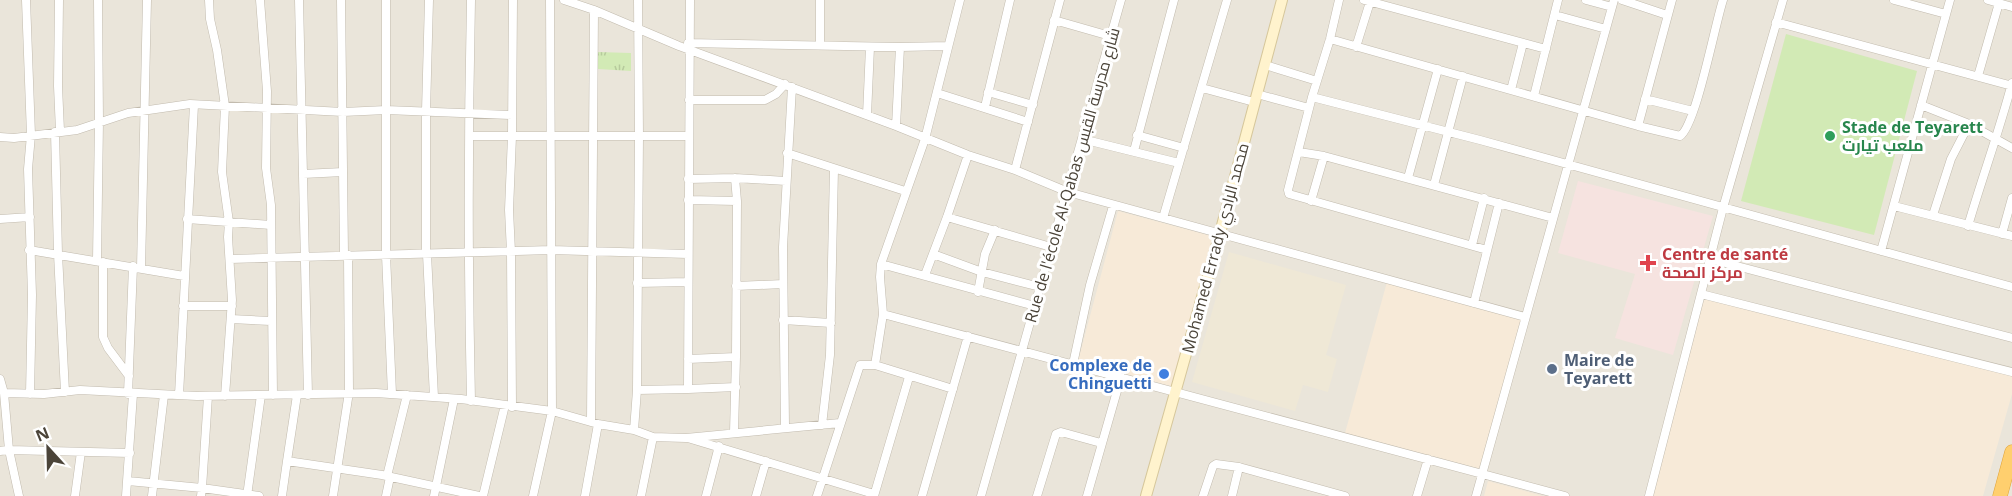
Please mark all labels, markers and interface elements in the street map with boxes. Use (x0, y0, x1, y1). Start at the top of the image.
street label: Rue de l'école Al-Qabas شارع مدرسة القبس (1019, 25, 1126, 326)
place label: Stade de Teyarett ملعب تيارت (1842, 116, 1983, 156)
marker: Stade de Teyarett ملعب تيارت (1823, 129, 1837, 143)
street label: Mohamed Errady محمد الرادي (1176, 141, 1257, 356)
place label: Centre de santé مركز الصحة (1662, 243, 1788, 283)
marker: Centre de santé مركز الصحة (1639, 254, 1657, 272)
place label: Maire de Teyarett (1564, 349, 1634, 389)
place label: Complexe de Chinguetti (1049, 354, 1152, 394)
marker: Maire de Teyarett (1545, 362, 1559, 376)
marker: Complexe de Chinguetti (1157, 367, 1171, 381)
north arrow (18, 418, 78, 478)
text: N (32, 421, 53, 447)

